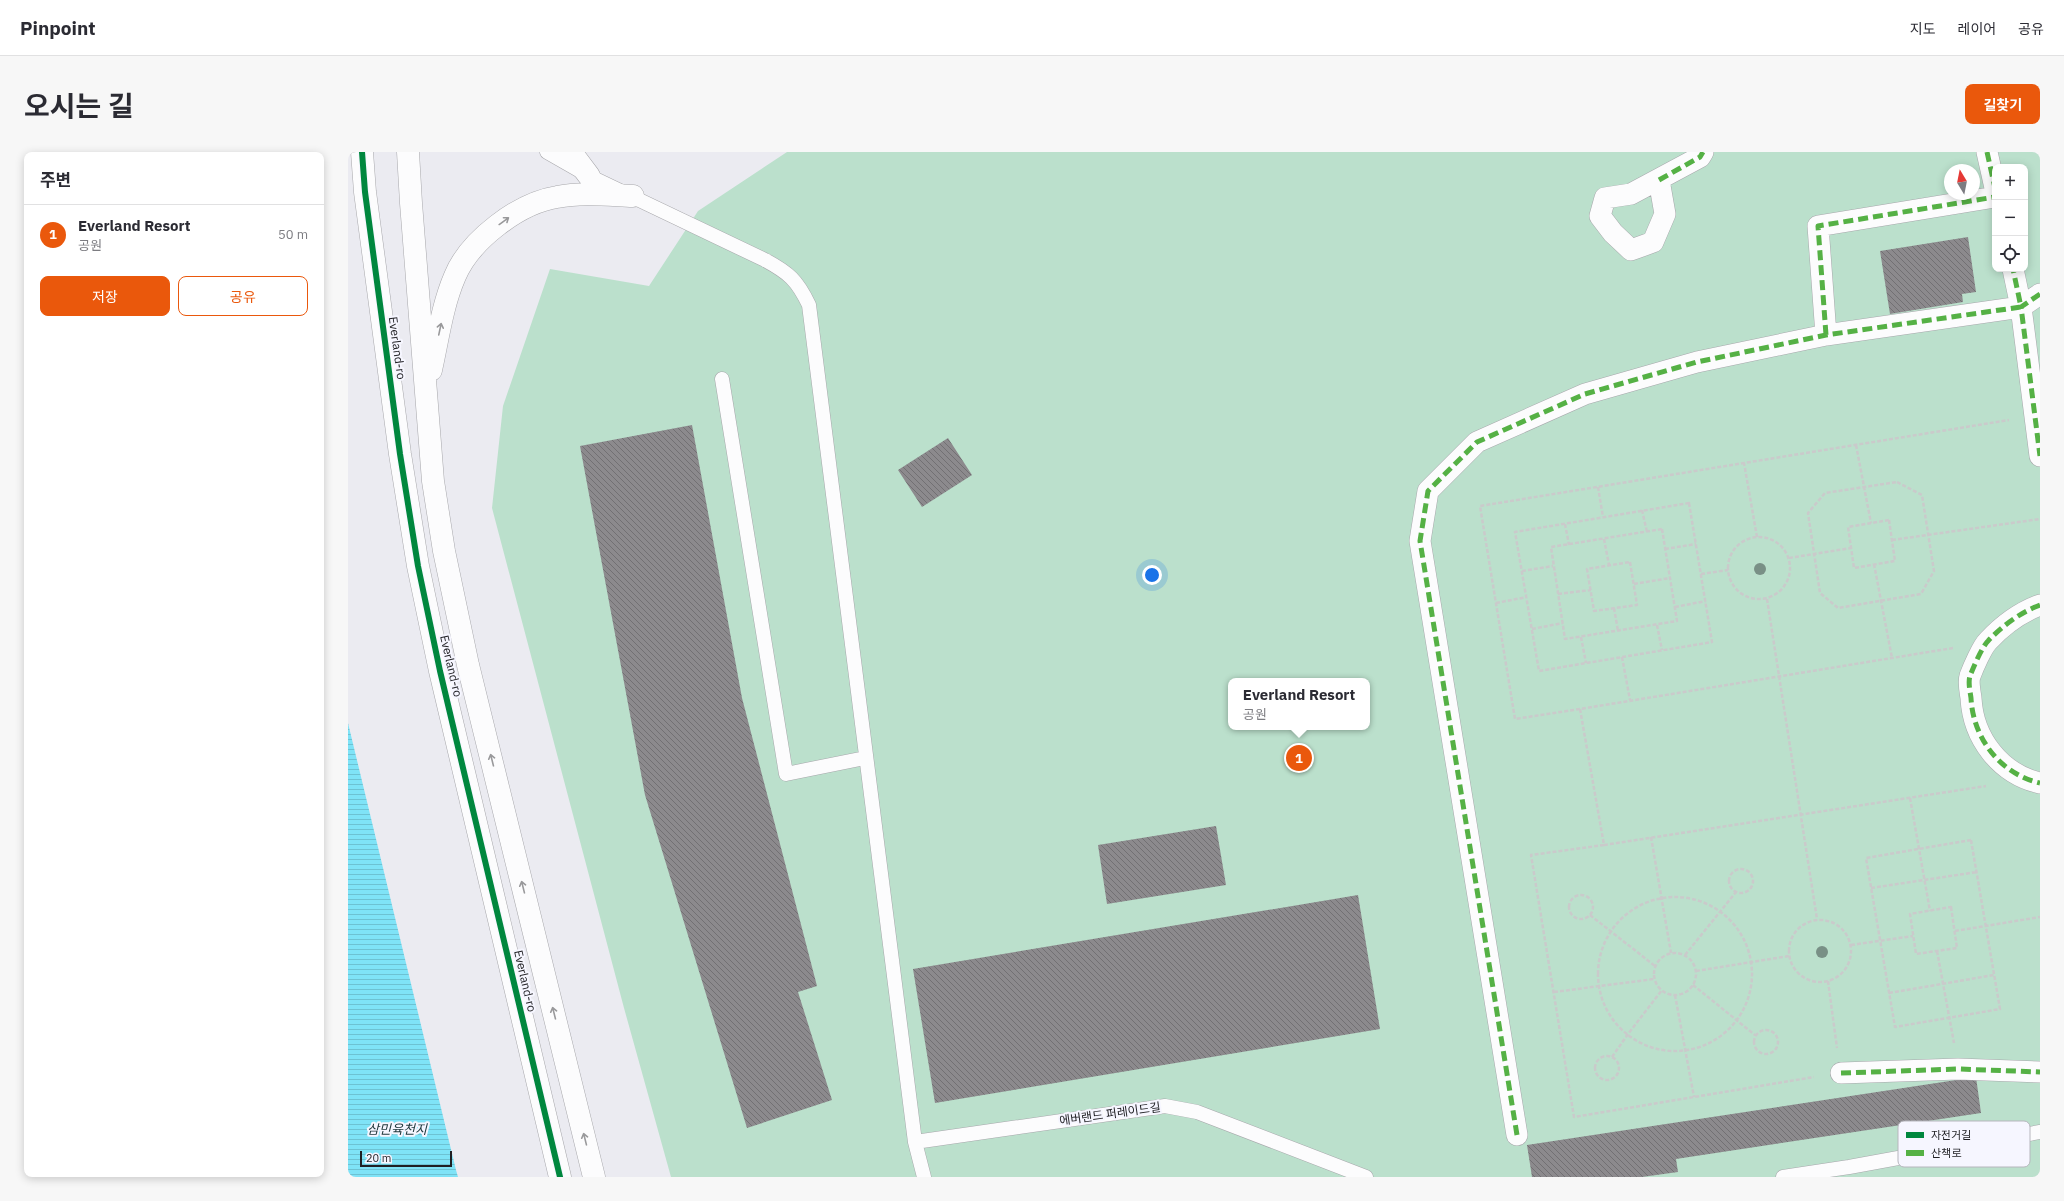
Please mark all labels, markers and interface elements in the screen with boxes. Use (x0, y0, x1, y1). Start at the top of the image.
text: Pinpoint (20, 16, 96, 40)
text: 지도 (1910, 20, 1936, 38)
text: 레이어 (1958, 20, 1996, 38)
text: 공유 (2018, 20, 2044, 38)
button: 길찾기 (1965, 84, 2040, 124)
text: 오시는 길 (24, 87, 134, 124)
north arrow (1944, 164, 1980, 200)
map controls (1992, 164, 2028, 272)
button: + (1992, 164, 2028, 200)
text: 주변 (40, 169, 71, 191)
button: − (1992, 200, 2028, 236)
text: Everland Resort (78, 216, 190, 235)
one-way arrow (498, 217, 509, 225)
text: 1 (49, 226, 57, 243)
text: 50 m (278, 226, 308, 243)
button: locate (1992, 236, 2028, 272)
text: 공원 (78, 237, 102, 254)
button: 저장 (40, 276, 170, 316)
button: 공유 (178, 276, 308, 316)
street label: Everland-ro (386, 316, 409, 380)
one-way arrow (436, 323, 444, 336)
your location (1142, 565, 1162, 585)
street label: Everland-ro (437, 633, 466, 699)
popup (1228, 678, 1370, 730)
text: Everland Resort (1243, 685, 1355, 704)
text: 공원 (1243, 706, 1267, 723)
pin: 1 (1286, 743, 1312, 773)
one-way arrow (487, 754, 495, 767)
one-way arrow (518, 880, 526, 893)
street label: Everland-ro (511, 948, 540, 1014)
one-way arrow (549, 1007, 557, 1020)
street label: 에버랜드 퍼레이드길 (1058, 1099, 1162, 1128)
water label: 삼민육천지 (367, 1121, 428, 1138)
legend (1898, 1121, 2030, 1167)
text: 자전거길 (1931, 1128, 1971, 1142)
one-way arrow (580, 1133, 588, 1146)
text: 산책로 (1931, 1146, 1961, 1160)
scale bar (360, 1149, 452, 1168)
text: 20 m (366, 1151, 391, 1165)

